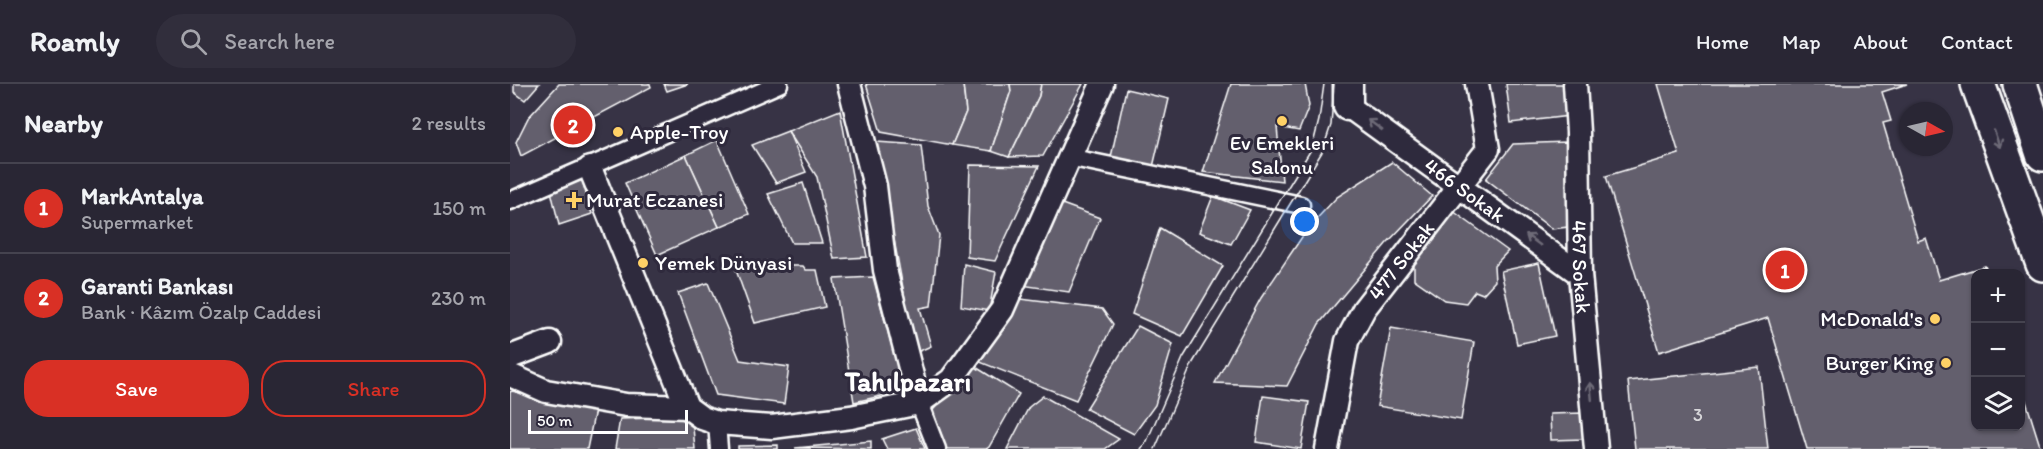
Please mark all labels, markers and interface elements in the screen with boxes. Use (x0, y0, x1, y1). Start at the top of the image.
search box (156, 14, 576, 68)
text: Roamly (30, 24, 120, 58)
icon: search (177, 25, 210, 58)
text: Search here (225, 28, 335, 55)
text: Home (1696, 29, 1749, 54)
text: Map (1782, 29, 1821, 54)
text: About (1854, 29, 1908, 54)
text: Contact (1941, 29, 2013, 54)
pin: 2 (554, 102, 592, 147)
north arrow (1899, 102, 1953, 156)
text: Nearby (24, 107, 103, 139)
text: 2 results (412, 111, 486, 135)
marker: Ev Emekleri Salonu (1275, 114, 1289, 128)
place label: Apple-Troy (630, 119, 729, 144)
one-way arrow (1368, 119, 1384, 132)
marker: Apple-Troy (611, 125, 625, 139)
one-way arrow (1993, 129, 2004, 148)
place label: Ev Emekleri Salonu (1230, 130, 1334, 179)
street label: 466 Sokak (1419, 152, 1511, 228)
text: MarkAntalya (81, 183, 203, 210)
place label: Murat Eczanesi (586, 187, 724, 212)
marker: Murat Eczanesi (567, 193, 581, 207)
text: 1 (39, 196, 48, 220)
text: 150 m (433, 196, 486, 220)
your location (1290, 207, 1319, 236)
text: Supermarket (81, 210, 193, 234)
street label: 477 Sokak (1363, 216, 1439, 305)
street label: 467 Sokak (1567, 220, 1597, 315)
one-way arrow (1525, 234, 1541, 246)
pin: 1 (1766, 248, 1804, 292)
place label: Yemek Dünyasi (655, 250, 792, 275)
marker: Yemek Dünyasi (636, 256, 650, 270)
map controls (1971, 269, 2025, 431)
button: + (1971, 269, 2025, 323)
text: Garanti Bankası (81, 273, 233, 300)
text: 2 (38, 286, 49, 310)
text: 230 m (431, 286, 486, 310)
text: Bank · Kâzım Özalp Caddesi (81, 300, 321, 324)
place label: McDonald's (1820, 306, 1923, 331)
marker: McDonald's (1928, 312, 1942, 326)
button: − (1971, 323, 2025, 377)
place label: Burger King (1825, 350, 1934, 375)
marker: Burger King (1939, 356, 1953, 370)
button: Save (24, 360, 249, 417)
button: Share (261, 360, 486, 417)
district label: Tahılpazarı (844, 365, 971, 398)
button: layers (1971, 377, 2025, 431)
one-way arrow (1585, 381, 1596, 401)
house number: 3 (1693, 404, 1703, 426)
scale bar (528, 407, 688, 434)
text: 50 m (537, 411, 572, 430)

